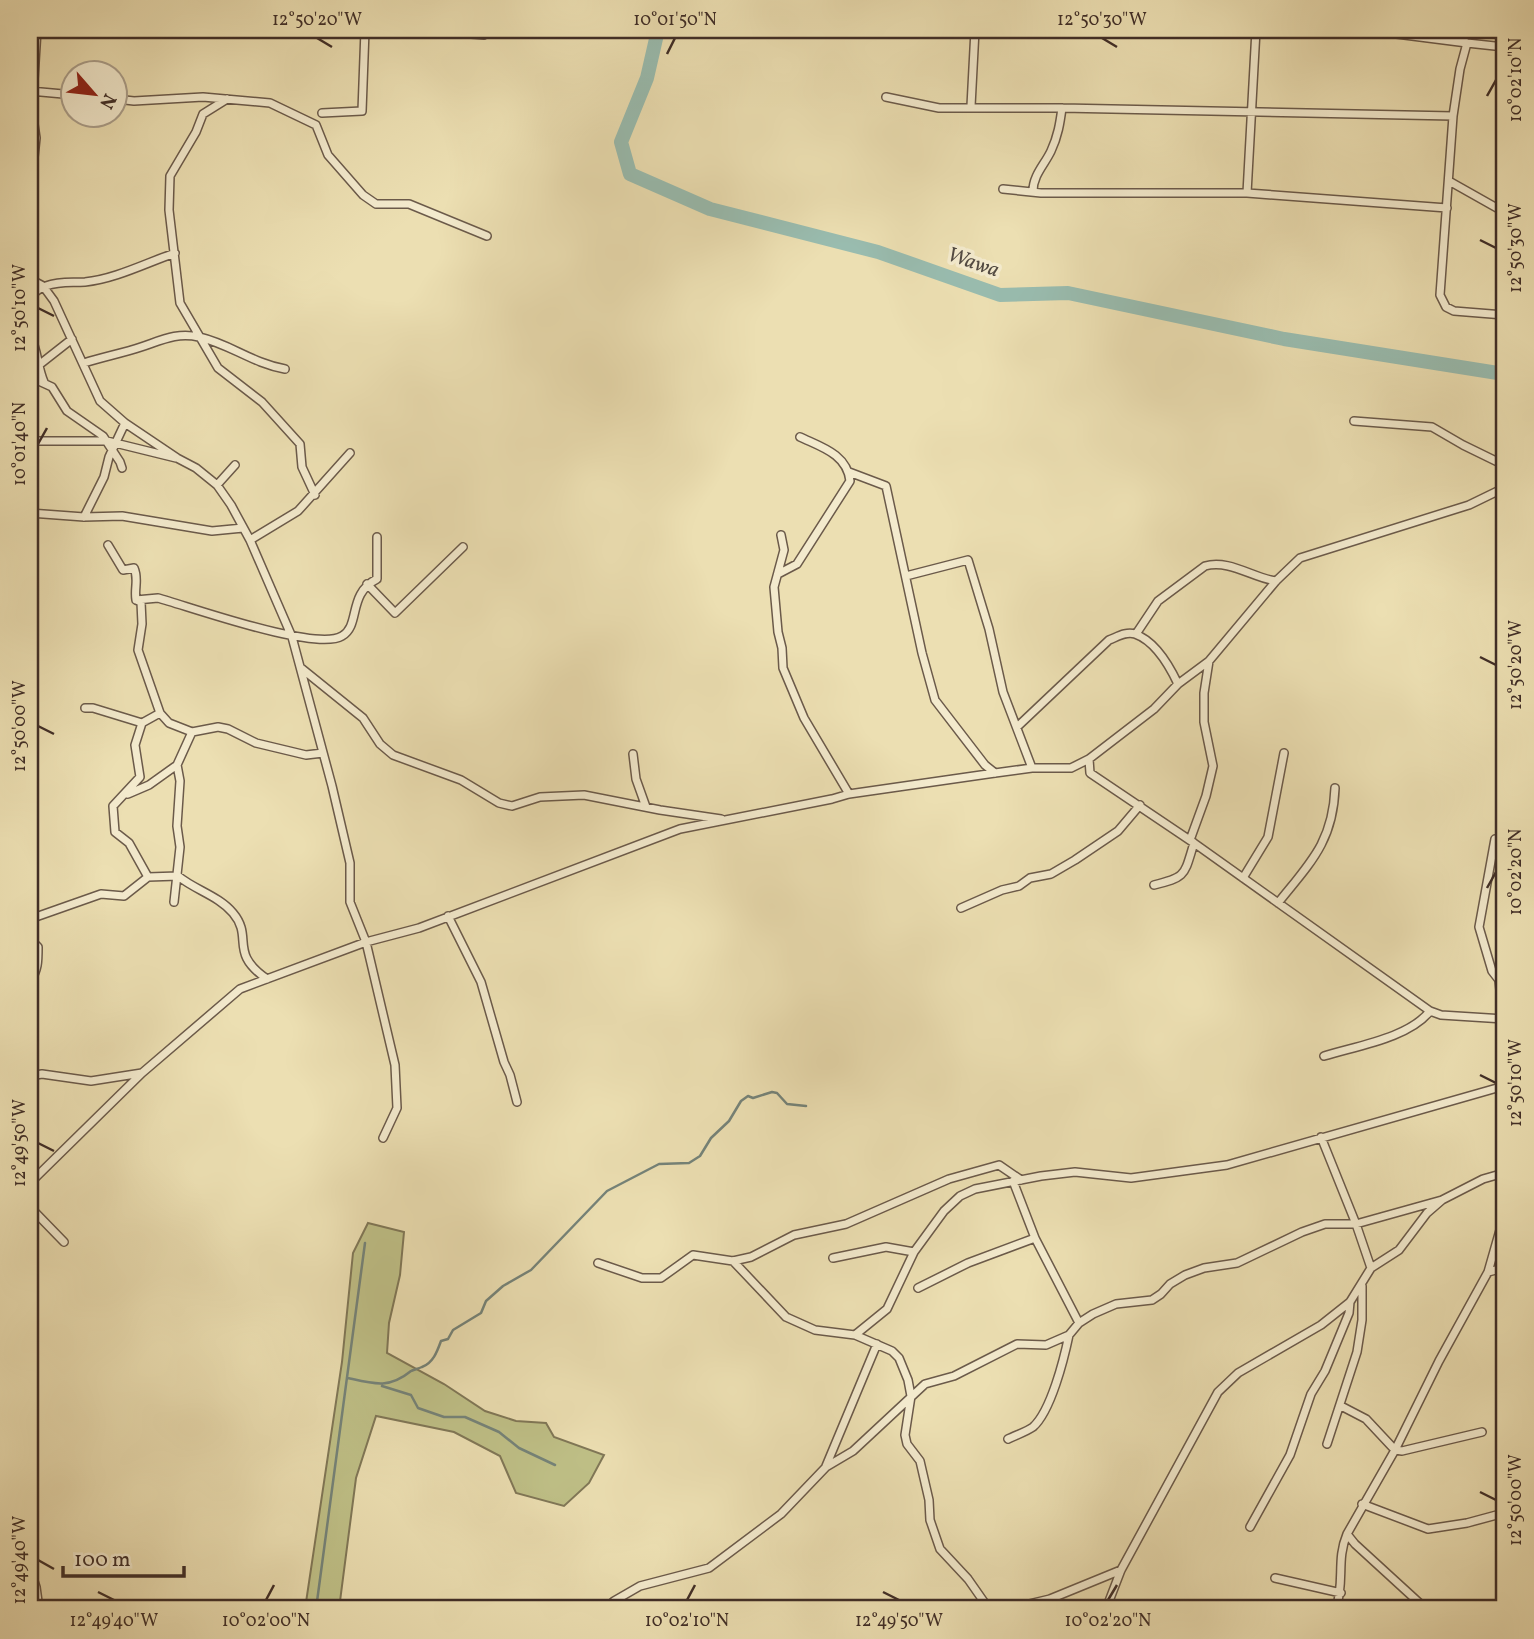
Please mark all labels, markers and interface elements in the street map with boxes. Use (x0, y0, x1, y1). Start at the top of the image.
text: 12°50'20"W (272, 8, 362, 33)
text: 10°01'50"N (633, 8, 717, 33)
text: 12°50'30"W (1057, 8, 1147, 33)
text: 10°02'10"N (1504, 38, 1529, 122)
north arrow (60, 60, 130, 130)
text: N (92, 89, 122, 113)
text: 12°50'30"W (1504, 203, 1529, 293)
water label: Wawa (943, 241, 1003, 285)
text: 12°50'10"W (8, 264, 33, 352)
text: 10°01'40"N (8, 402, 33, 486)
text: 12°50'20"W (1504, 620, 1529, 710)
text: 12°50'00"W (8, 680, 33, 772)
text: 10°02'20"N (1504, 829, 1529, 915)
text: 12°50'10"W (1504, 1039, 1529, 1127)
text: 12°49'50"W (8, 1099, 33, 1187)
text: 12°50'00"W (1504, 1454, 1529, 1546)
text: 12°49'40"W (8, 1516, 33, 1604)
scale bar (63, 1534, 184, 1578)
text: 100 m (74, 1546, 131, 1575)
text: 12°49'40"W (70, 1609, 158, 1634)
text: 10°02'00"N (222, 1609, 310, 1634)
text: 10°02'10"N (645, 1609, 729, 1634)
text: 12°49'50"W (855, 1609, 943, 1634)
text: 10°02'20"N (1065, 1609, 1151, 1634)

